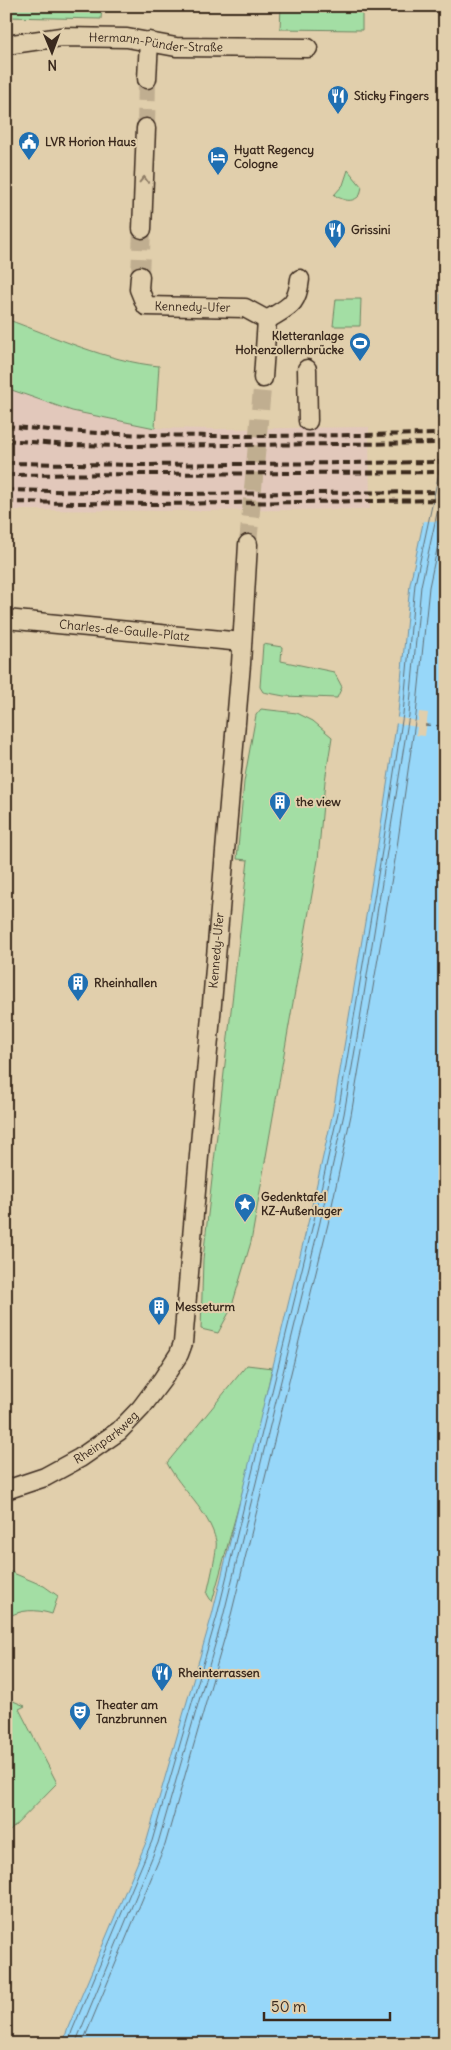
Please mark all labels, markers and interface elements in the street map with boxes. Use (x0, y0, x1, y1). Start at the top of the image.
north arrow (28, 28, 78, 78)
street label: Hermann-Pünder-Straße (89, 29, 223, 54)
text: N (47, 56, 57, 74)
restaurant icon: Sticky Fingers (326, 84, 350, 115)
place label: Sticky Fingers (354, 88, 430, 104)
public building icon: LVR Horion Haus (17, 130, 41, 161)
place label: LVR Horion Haus (45, 134, 136, 149)
place label: Hyatt Regency Cologne (234, 142, 314, 172)
hotel icon: Hyatt Regency Cologne (206, 145, 230, 176)
one-way arrow (138, 176, 149, 184)
restaurant icon: Grissini (323, 218, 347, 249)
place label: Grissini (351, 222, 391, 237)
street label: Kennedy-Ufer (154, 298, 231, 315)
place label: Kletteranlage Hohenzollernbrücke (235, 328, 345, 357)
sports icon: Kletteranlage Hohenzollernbrücke (348, 331, 372, 362)
street label: Charles-de-Gaulle-Platz (59, 616, 191, 644)
building icon: the view (268, 790, 292, 821)
place label: the view (295, 794, 341, 809)
street label: Kennedy-Ufer (205, 912, 227, 989)
building icon: Rheinhallen (66, 971, 90, 1002)
place label: Rheinhallen (94, 975, 157, 990)
place label: Gedenktafel KZ-Außenlager (261, 1189, 342, 1219)
place icon: Gedenktafel KZ-Außenlager (233, 1192, 257, 1223)
building icon: Messeturm (147, 1295, 171, 1326)
place label: Messeturm (175, 1299, 235, 1314)
street label: Rheinparkweg (71, 1408, 141, 1467)
restaurant icon: Rheinterrassen (150, 1661, 174, 1692)
place label: Rheinterrassen (178, 1665, 260, 1680)
place label: Theater am Tanzbrunnen (96, 1697, 167, 1726)
theatre icon: Theater am Tanzbrunnen (68, 1700, 92, 1731)
scale bar (264, 1990, 390, 2022)
text: 50 m (271, 1997, 306, 2016)

